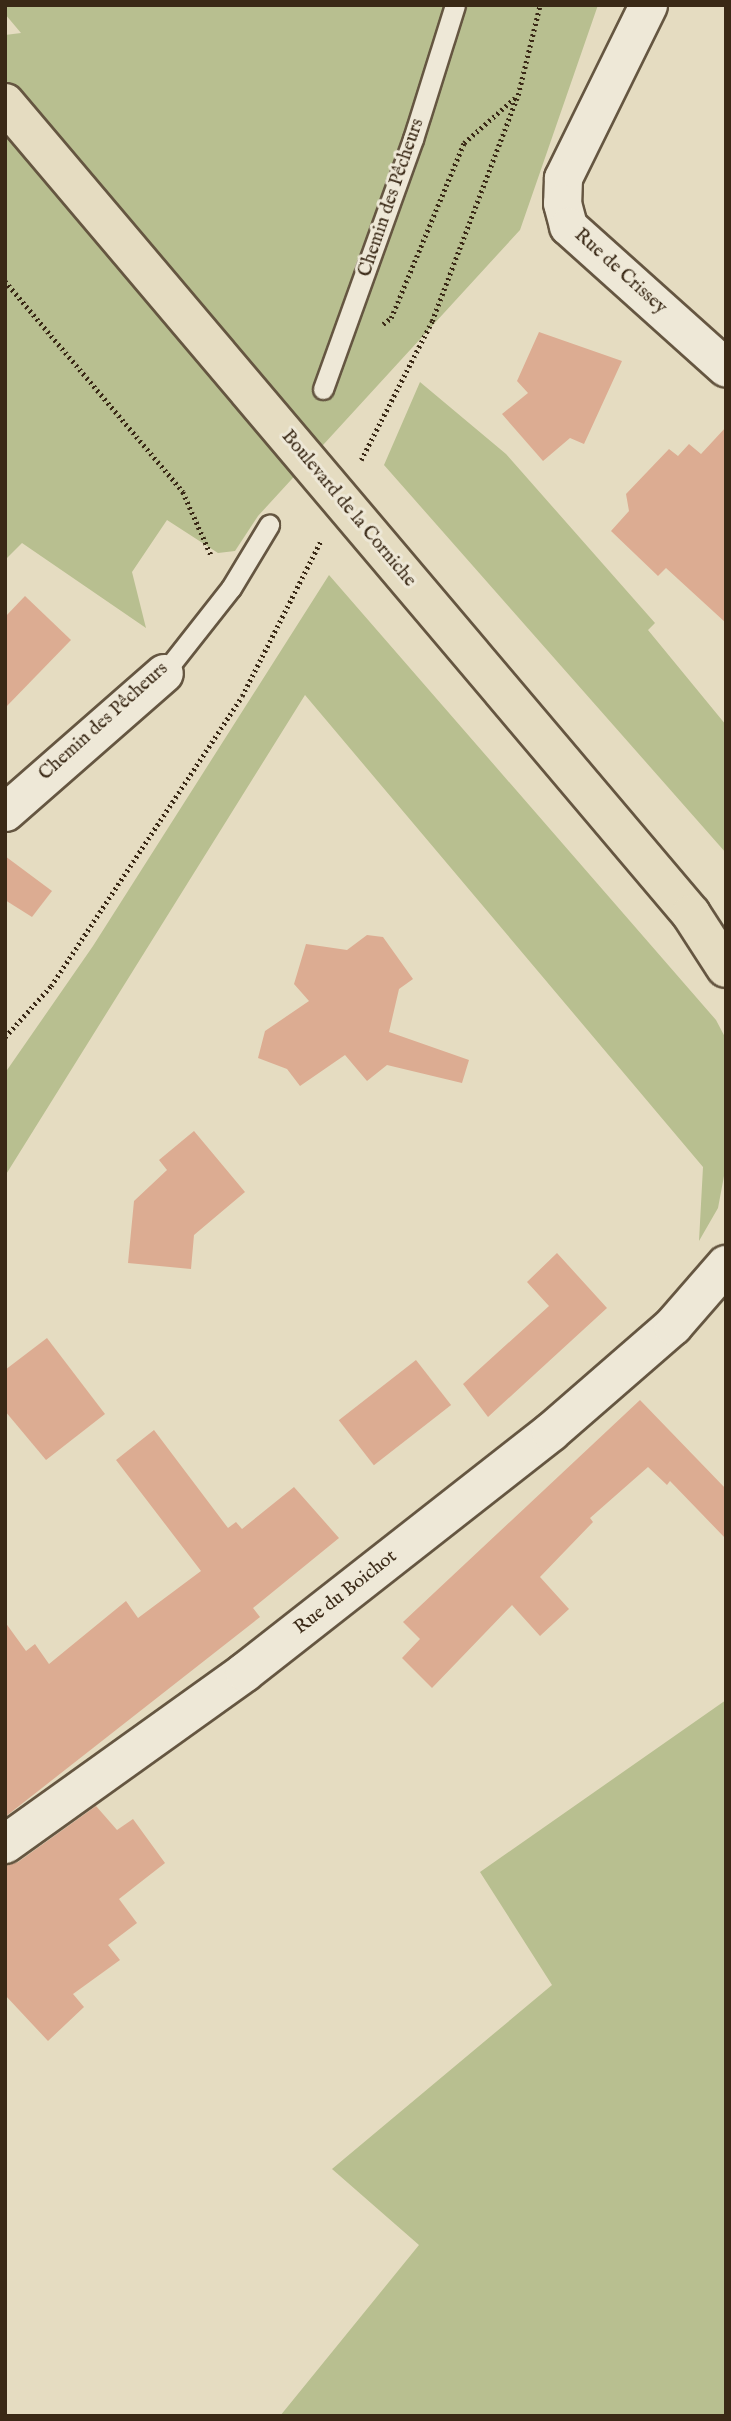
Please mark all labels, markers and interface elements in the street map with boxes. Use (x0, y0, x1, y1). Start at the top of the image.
street label: Chemin des Pêcheurs (354, 116, 430, 280)
street label: Rue de Crissey (569, 224, 671, 320)
street label: Boulevard de la Corniche (276, 426, 420, 592)
street label: Chemin des Pêcheurs (35, 658, 173, 786)
street label: Rue du Boichot (290, 1546, 402, 1640)

